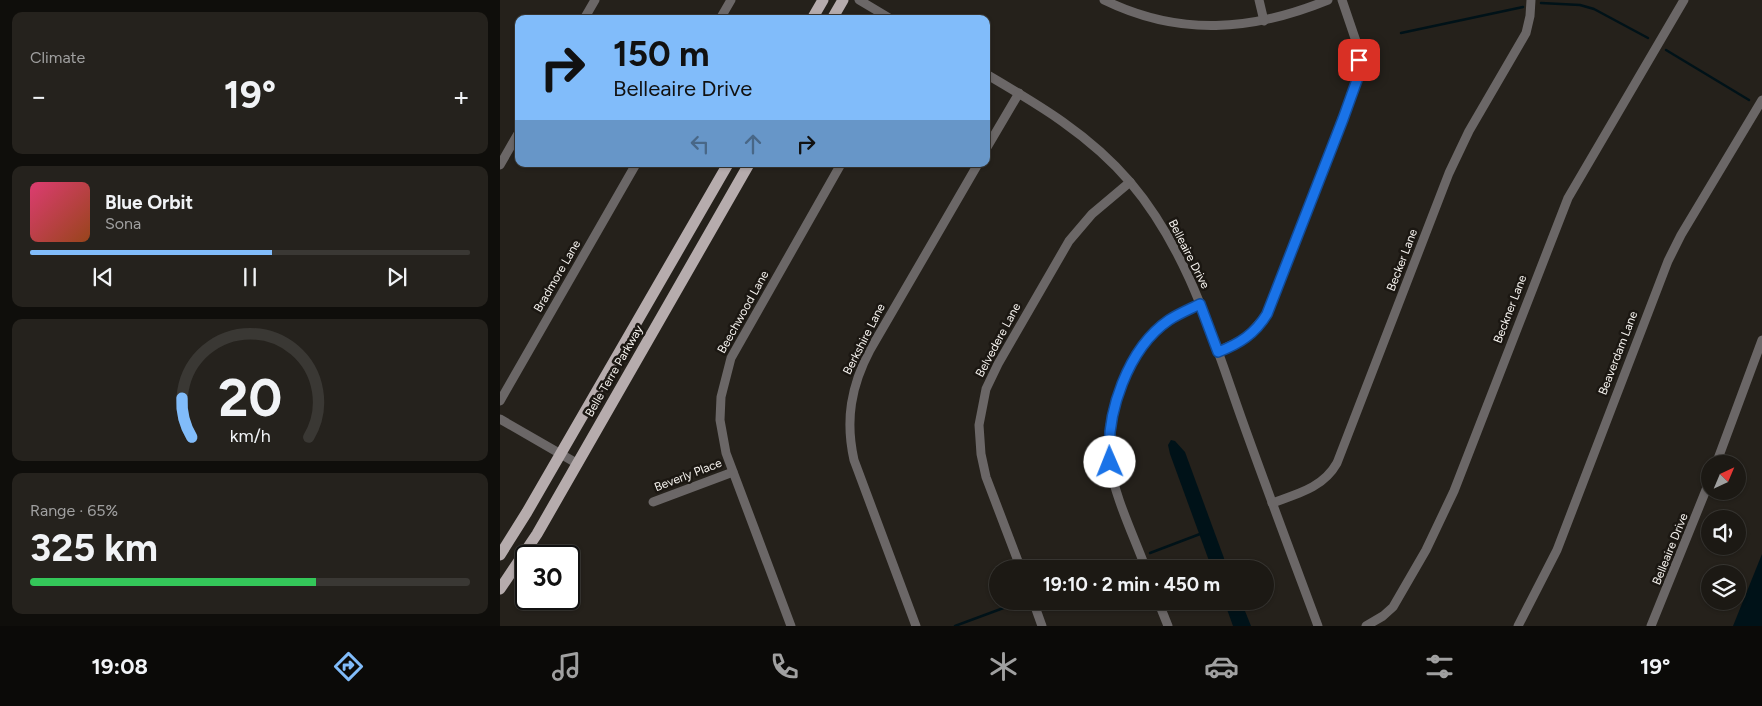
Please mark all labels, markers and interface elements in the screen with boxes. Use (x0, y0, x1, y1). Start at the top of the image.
text: 150 m (613, 33, 710, 75)
icon: right (530, 35, 595, 100)
pin (1338, 39, 1380, 81)
icon: arrive (1345, 46, 1373, 74)
text: Climate (30, 48, 85, 67)
text: 19° (224, 72, 276, 118)
text: Belleaire Drive (613, 75, 752, 102)
text: − (30, 79, 47, 113)
text: + (453, 79, 470, 113)
icon: left (686, 130, 714, 158)
icon: ahead (739, 130, 767, 158)
icon: right (792, 130, 820, 158)
text: Blue Orbit (105, 191, 193, 214)
text: Sona (105, 214, 141, 233)
street label: Belleaire Drive (1166, 217, 1213, 291)
street label: Becker Lane (1384, 227, 1420, 293)
street label: Bradmore Lane (531, 237, 584, 315)
icon: previous (89, 263, 117, 291)
icon: pause (236, 263, 264, 291)
icon: next (383, 263, 411, 291)
street label: Beechwood Lane (714, 268, 772, 356)
street label: Beckner Lane (1491, 272, 1530, 345)
street label: Belvedere Lane (973, 300, 1024, 379)
street label: Berkshire Lane (840, 301, 888, 377)
street label: Beaverdam Lane (1596, 309, 1641, 397)
street label: Belle Terre Parkway (582, 322, 646, 419)
text: 20 (218, 367, 282, 429)
text: km/h (230, 425, 270, 446)
position arrow (1083, 435, 1135, 487)
north arrow (1701, 455, 1746, 500)
map controls (1701, 455, 1746, 610)
street label: Beverly Place (652, 456, 724, 494)
text: Range · 65% (30, 501, 118, 520)
button: sound (1701, 510, 1746, 555)
street label: Belleaire Drive (1649, 511, 1691, 587)
text: 325 km (30, 525, 158, 571)
speed limit sign: 30 (515, 545, 580, 610)
button: layers (1701, 565, 1746, 610)
text: 19:10 · 2 min · 450 m (1043, 573, 1220, 596)
icon: directions (331, 649, 366, 684)
icon: music (549, 649, 584, 684)
icon: phone (767, 649, 802, 684)
icon: climate (986, 649, 1021, 684)
icon: car (1204, 649, 1239, 684)
icon: filters (1422, 649, 1457, 684)
text: 19:08 (92, 653, 148, 680)
text: 19° (1640, 653, 1670, 680)

